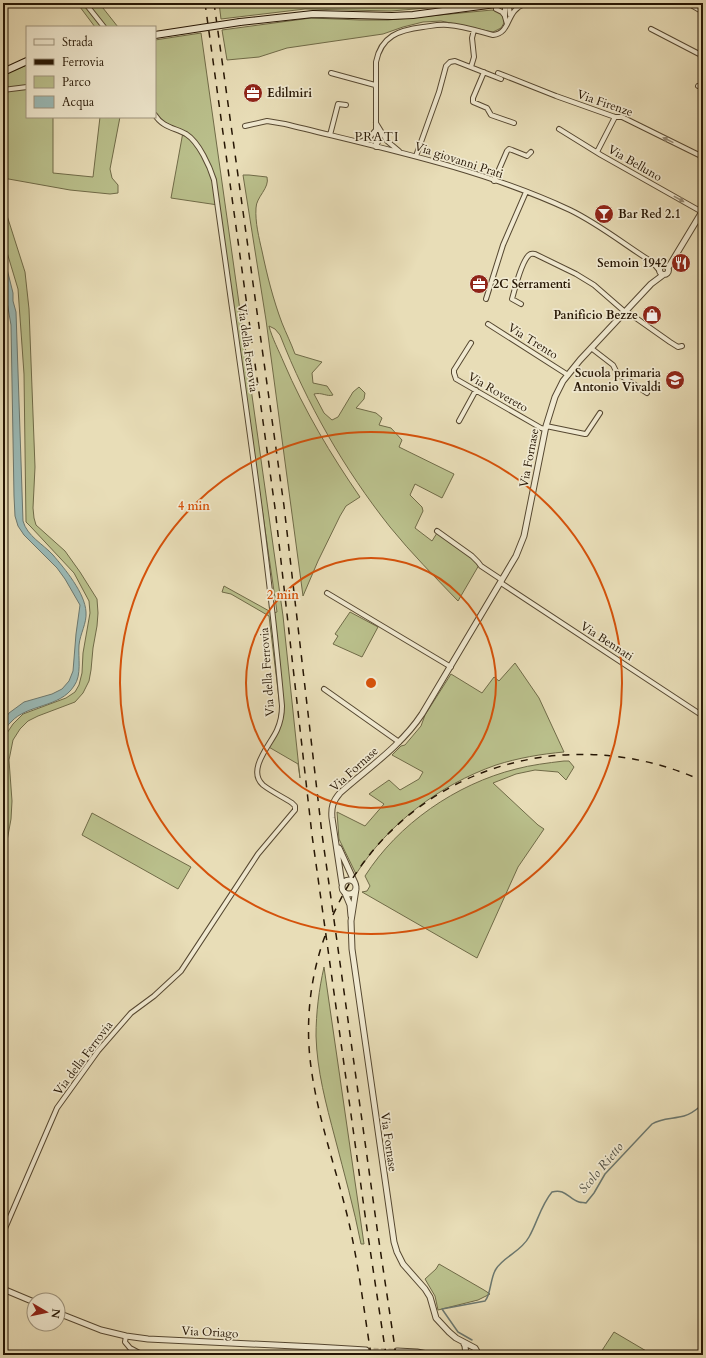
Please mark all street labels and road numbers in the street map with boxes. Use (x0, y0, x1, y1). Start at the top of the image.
street label: Via Firenze (575, 86, 635, 120)
street label: Via giovanni Prati (413, 138, 506, 182)
street label: Via Belluno (605, 141, 666, 185)
street label: Via della Ferrovia (234, 303, 262, 394)
street label: Via Trento (505, 319, 562, 363)
street label: Via Rovereto (465, 368, 531, 416)
street label: Via Fornase (515, 427, 543, 489)
street label: Via Bennati (577, 618, 637, 664)
street label: Via della Ferrovia (256, 626, 278, 717)
street label: Via Fornase (326, 743, 382, 795)
street label: Via della Ferrovia (50, 1017, 117, 1098)
street label: Via Fornase (377, 1111, 401, 1173)
street label: Via Oriago (181, 1323, 239, 1342)

